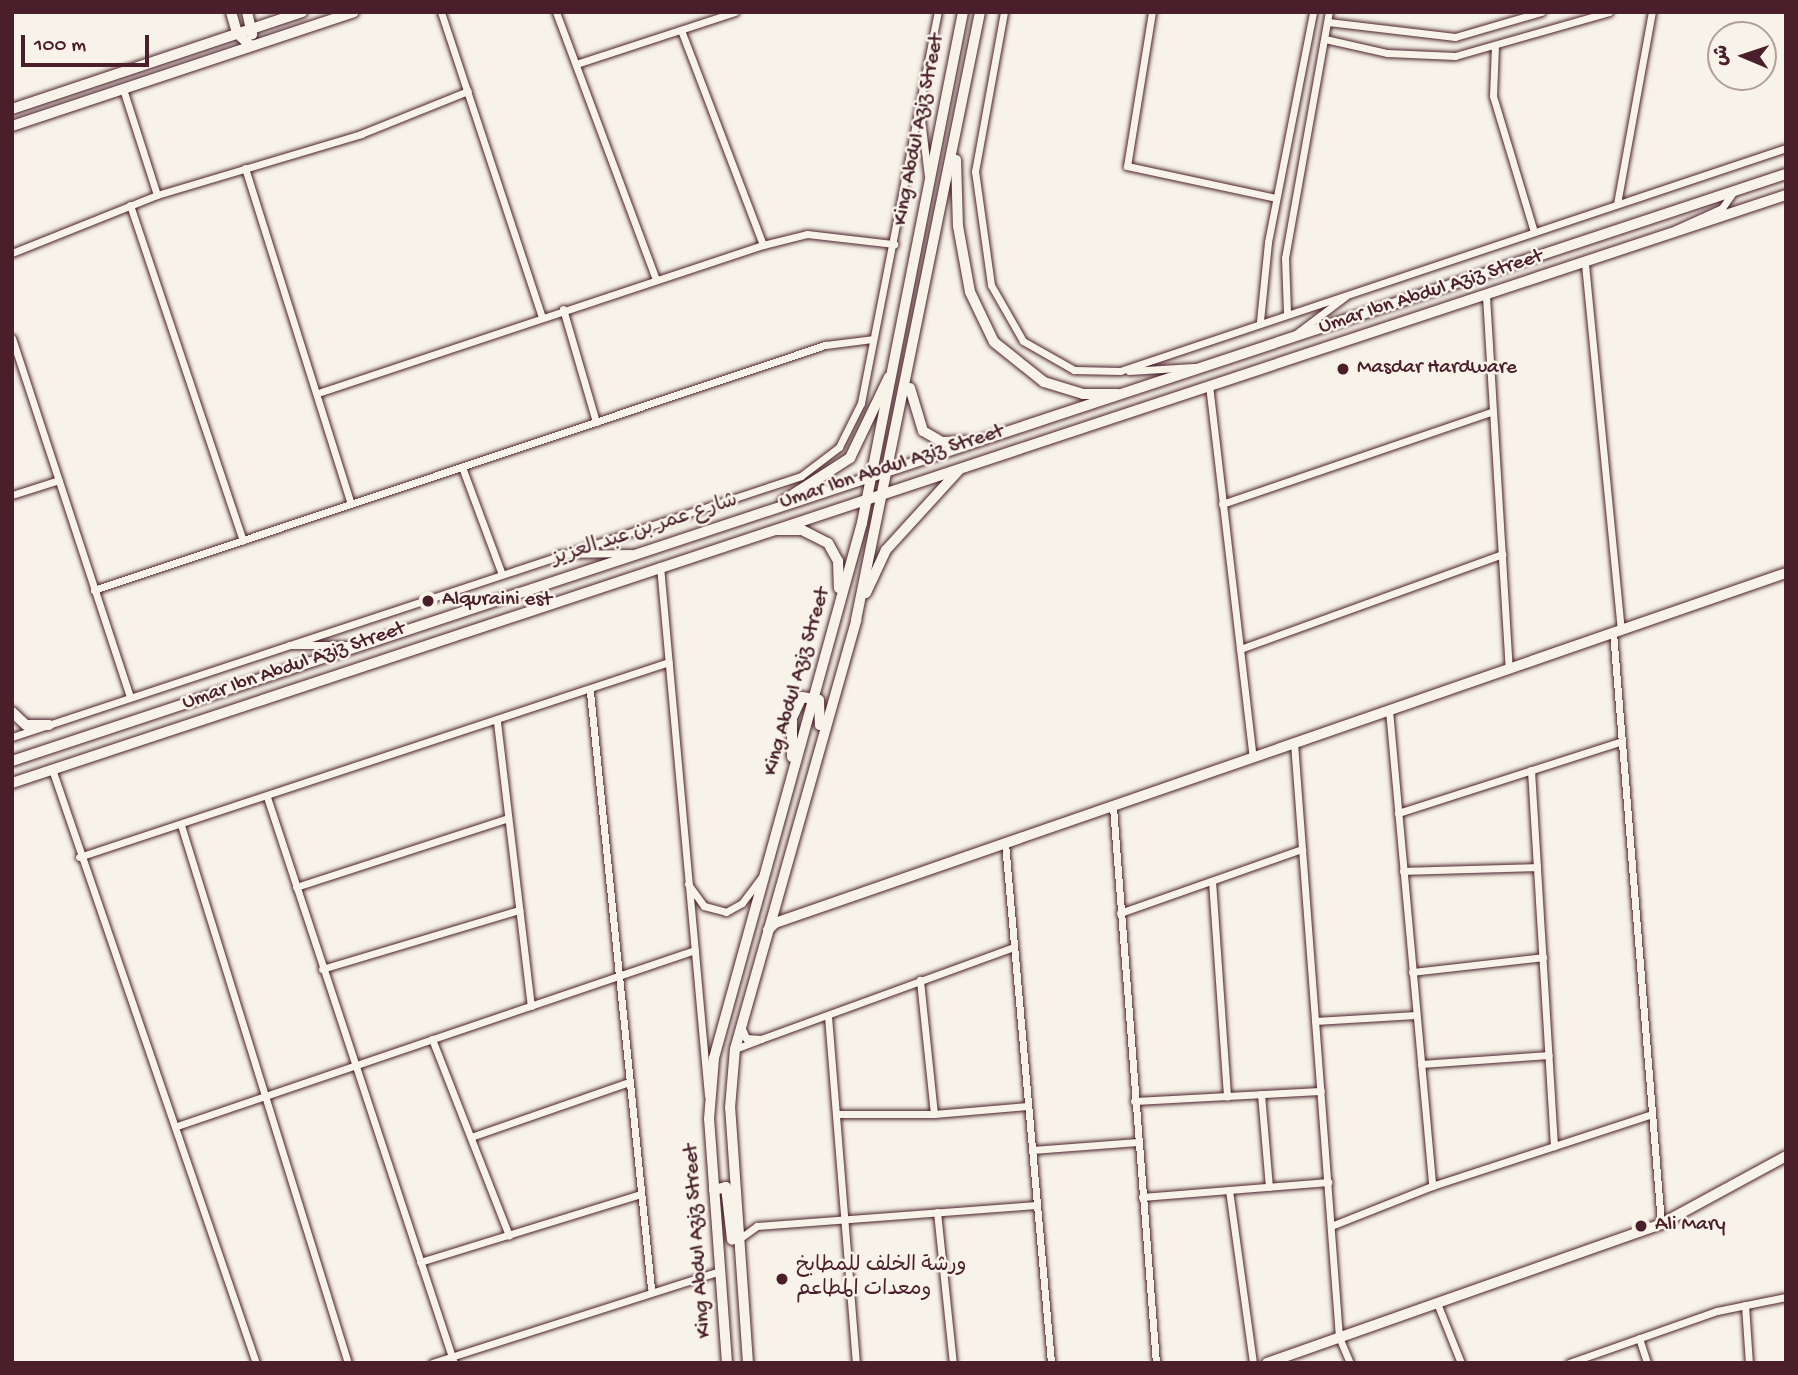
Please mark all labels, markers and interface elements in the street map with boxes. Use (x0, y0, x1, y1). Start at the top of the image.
scale bar (24, 21, 152, 65)
north arrow (1707, 21, 1777, 91)
street label: King Abdul Aziz Street (889, 32, 951, 228)
text: 100 m (34, 34, 86, 59)
text: ش (1711, 44, 1734, 66)
street label: Umar Ibn Abdul Aziz Street (1316, 245, 1546, 341)
place label: Masdar Hardware (1357, 356, 1517, 382)
marker: Masdar Hardware (1335, 361, 1351, 377)
street label: Umar Ibn Abdul Aziz Street (777, 420, 1007, 516)
street label: شارع عمر بن عبد العزيز (549, 489, 741, 573)
street label: King Abdul Aziz Street (759, 585, 837, 779)
place label: Alquraini est (442, 588, 552, 614)
marker: Alquraini est (420, 593, 436, 609)
street label: Umar Ibn Abdul Aziz Street (179, 617, 409, 717)
street label: King Abdul Aziz Street (680, 1143, 718, 1339)
place label: Ali Mary (1655, 1213, 1726, 1239)
marker: Ali Mary (1633, 1218, 1649, 1234)
place label: ورشة الخلف للمطابخ ومعدات المطاعم (796, 1254, 966, 1304)
marker: ورشة الخلف للمطابخ ومعدات المطاعم (774, 1271, 790, 1287)

